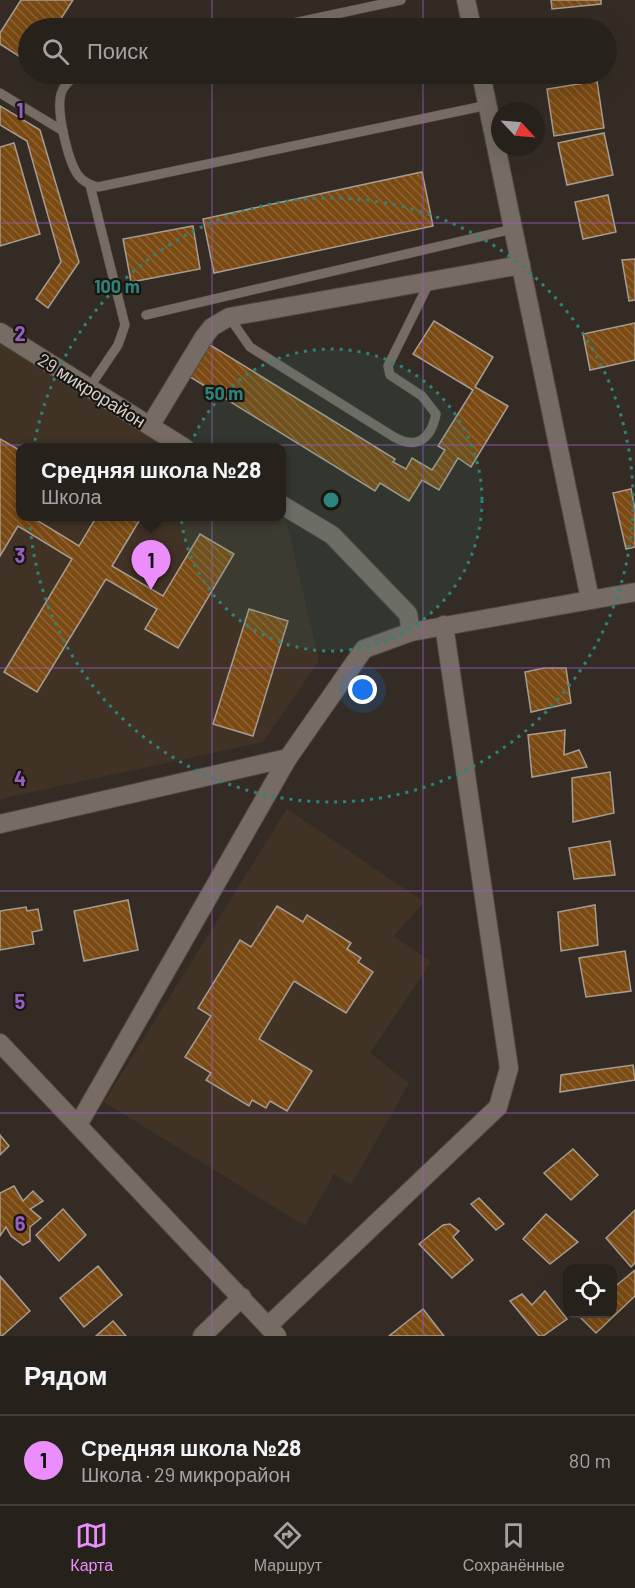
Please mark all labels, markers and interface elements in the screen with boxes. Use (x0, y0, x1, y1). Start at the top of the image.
search box (18, 18, 617, 84)
icon: search (39, 35, 72, 68)
text: Поиск (87, 37, 148, 63)
text: 1 (16, 98, 24, 122)
north arrow (491, 102, 545, 156)
text: 100 m (94, 275, 140, 297)
text: 2 (14, 321, 26, 345)
street label: 29 микрорайон (34, 348, 150, 432)
text: 50 m (205, 382, 243, 404)
popup (16, 443, 286, 521)
text: Средняя школа №28 (41, 456, 261, 482)
text: Школа (41, 484, 102, 508)
centre of rings (321, 490, 341, 510)
pin: 1 (132, 540, 170, 590)
text: 3 (15, 543, 25, 567)
your location (348, 675, 377, 704)
text: 4 (14, 766, 26, 790)
text: 5 (15, 989, 26, 1013)
text: 6 (15, 1211, 26, 1235)
map controls (563, 1264, 617, 1318)
button: locate (563, 1264, 617, 1318)
text: Рядом (24, 1359, 107, 1390)
text: Средняя школа №28 (81, 1434, 301, 1460)
text: 1 (40, 1448, 47, 1472)
text: 80 m (569, 1448, 611, 1472)
text: Школа · 29 микрорайон (81, 1462, 291, 1486)
tab: Карта (70, 1519, 113, 1575)
tab: Маршрут (254, 1519, 322, 1575)
tab: Сохранённые (463, 1519, 565, 1575)

